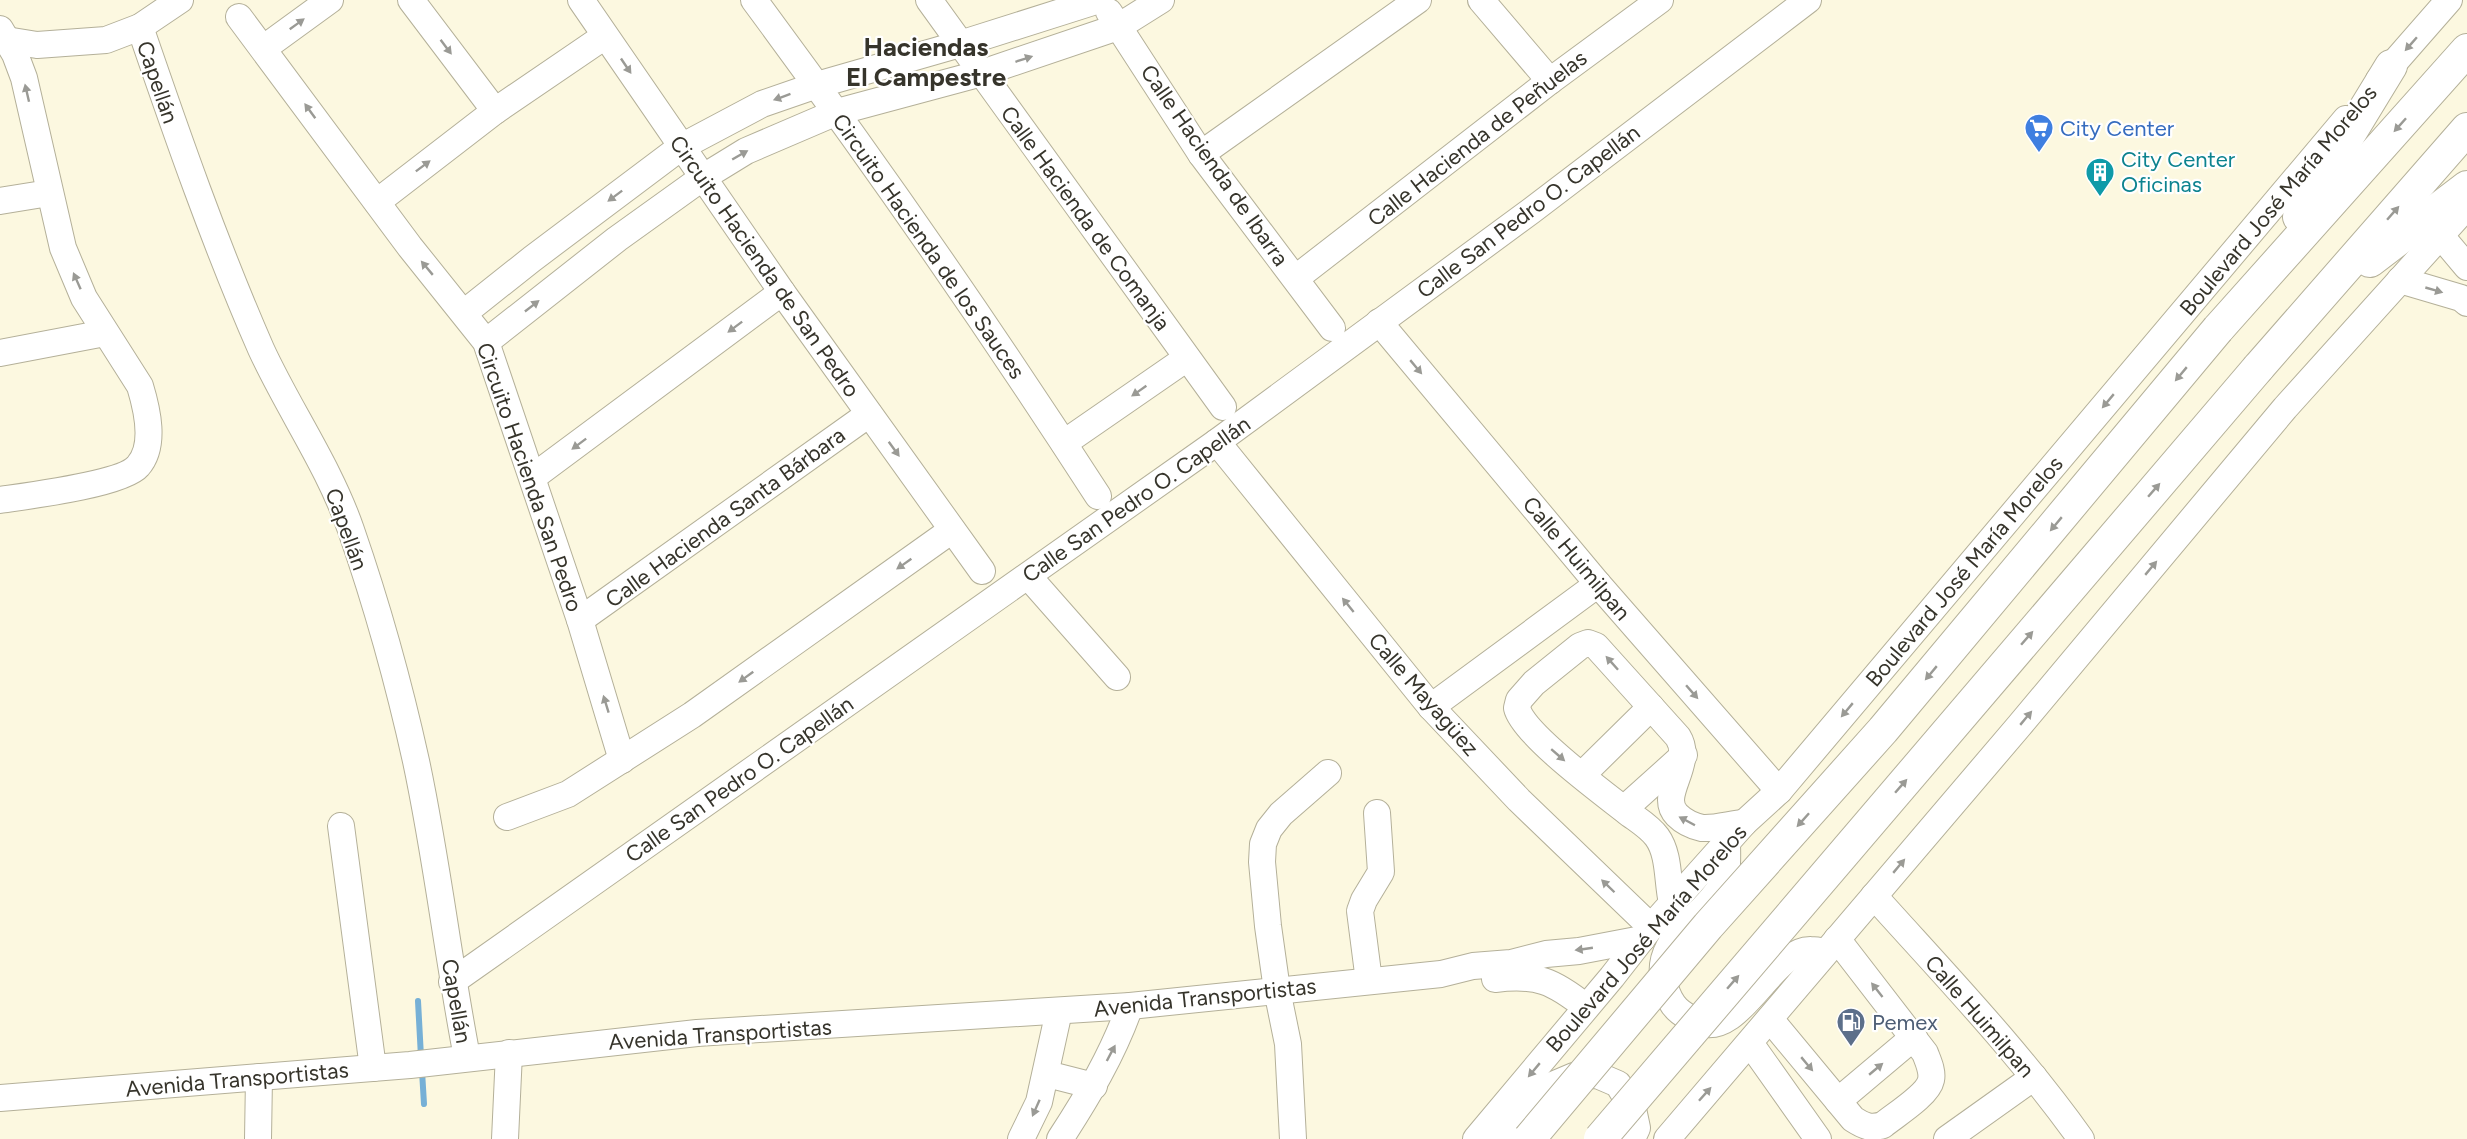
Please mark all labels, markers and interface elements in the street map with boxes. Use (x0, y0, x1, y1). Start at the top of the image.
one-way arrow (289, 18, 305, 30)
district label: Haciendas El Campestre (846, 31, 1006, 93)
one-way arrow (2405, 36, 2418, 51)
street label: Capellán (131, 37, 184, 127)
one-way arrow (440, 38, 452, 54)
street label: Calle Hacienda de Peñuelas (1362, 44, 1592, 232)
one-way arrow (1015, 54, 1033, 63)
one-way arrow (620, 57, 631, 74)
street label: Calle Hacienda de Ibarra (1135, 60, 1294, 271)
street label: Boulevard José María Morelos (2174, 80, 2383, 321)
one-way arrow (22, 84, 32, 103)
one-way arrow (773, 93, 791, 103)
street label: Calle Hacienda de Comanja (995, 101, 1176, 336)
one-way arrow (304, 104, 316, 120)
street label: Circuito Hacienda de los Sauces (826, 108, 1031, 384)
supermarket icon: City Center (2023, 112, 2055, 154)
place label: City Center (2060, 115, 2175, 142)
one-way arrow (2394, 117, 2407, 132)
street label: Calle San Pedro O. Capellán (1412, 119, 1645, 304)
street label: Circuito Hacienda de San Pedro (664, 130, 865, 402)
place label: City Center Oficinas (2121, 146, 2236, 198)
one-way arrow (732, 149, 748, 160)
building icon: City Center Oficinas (2084, 156, 2116, 198)
one-way arrow (415, 160, 431, 172)
one-way arrow (607, 190, 623, 202)
one-way arrow (2387, 205, 2400, 221)
one-way arrow (421, 260, 434, 275)
one-way arrow (72, 272, 82, 290)
one-way arrow (2425, 286, 2443, 295)
one-way arrow (524, 300, 539, 312)
one-way arrow (728, 321, 744, 333)
street label: Circuito Hacienda San Pedro (471, 339, 588, 615)
one-way arrow (1410, 359, 1423, 375)
one-way arrow (2174, 366, 2187, 382)
one-way arrow (1131, 385, 1147, 397)
one-way arrow (2102, 393, 2115, 408)
street label: Calle San Pedro O. Capellán (1017, 410, 1255, 588)
street label: Calle Hacienda Santa Bárbara (600, 421, 850, 613)
one-way arrow (571, 437, 586, 449)
one-way arrow (888, 440, 900, 456)
street label: Boulevard José María Morelos (1860, 451, 2069, 692)
one-way arrow (2147, 483, 2160, 498)
street label: Capellán (319, 484, 374, 574)
street label: Calle Huimilpan (1517, 491, 1636, 626)
one-way arrow (2049, 516, 2062, 532)
one-way arrow (897, 558, 913, 570)
one-way arrow (2144, 561, 2157, 576)
one-way arrow (1343, 597, 1355, 612)
street label: Calle Mayagüez (1363, 627, 1484, 761)
one-way arrow (2020, 631, 2033, 646)
one-way arrow (1606, 656, 1619, 671)
one-way arrow (1925, 665, 1938, 680)
one-way arrow (738, 671, 754, 683)
one-way arrow (1685, 684, 1698, 699)
street label: Calle San Pedro O. Capellán (620, 690, 858, 868)
one-way arrow (600, 695, 610, 713)
one-way arrow (1841, 702, 1854, 717)
one-way arrow (2019, 711, 2032, 726)
one-way arrow (1550, 748, 1565, 761)
one-way arrow (1894, 778, 1907, 794)
one-way arrow (1797, 812, 1810, 827)
one-way arrow (1679, 816, 1696, 826)
street label: Boulevard José María Morelos (1540, 819, 1753, 1058)
one-way arrow (1892, 859, 1905, 874)
one-way arrow (1602, 880, 1616, 894)
one-way arrow (1575, 945, 1594, 954)
street label: Calle Huimilpan (1919, 950, 2040, 1083)
street label: Capellán (436, 957, 477, 1045)
street label: Avenida Transportistas (1092, 972, 1318, 1023)
one-way arrow (1726, 975, 1739, 990)
one-way arrow (1870, 982, 1883, 998)
fuel station icon: Pemex (1835, 1006, 1867, 1048)
place label: Pemex (1872, 1009, 1938, 1036)
street label: Avenida Transportistas (608, 1013, 833, 1056)
one-way arrow (1106, 1044, 1116, 1062)
street label: Avenida Transportistas (124, 1056, 350, 1103)
one-way arrow (1801, 1056, 1814, 1072)
one-way arrow (1528, 1062, 1541, 1078)
one-way arrow (1868, 1063, 1883, 1076)
one-way arrow (1698, 1087, 1712, 1102)
one-way arrow (1031, 1100, 1041, 1118)

